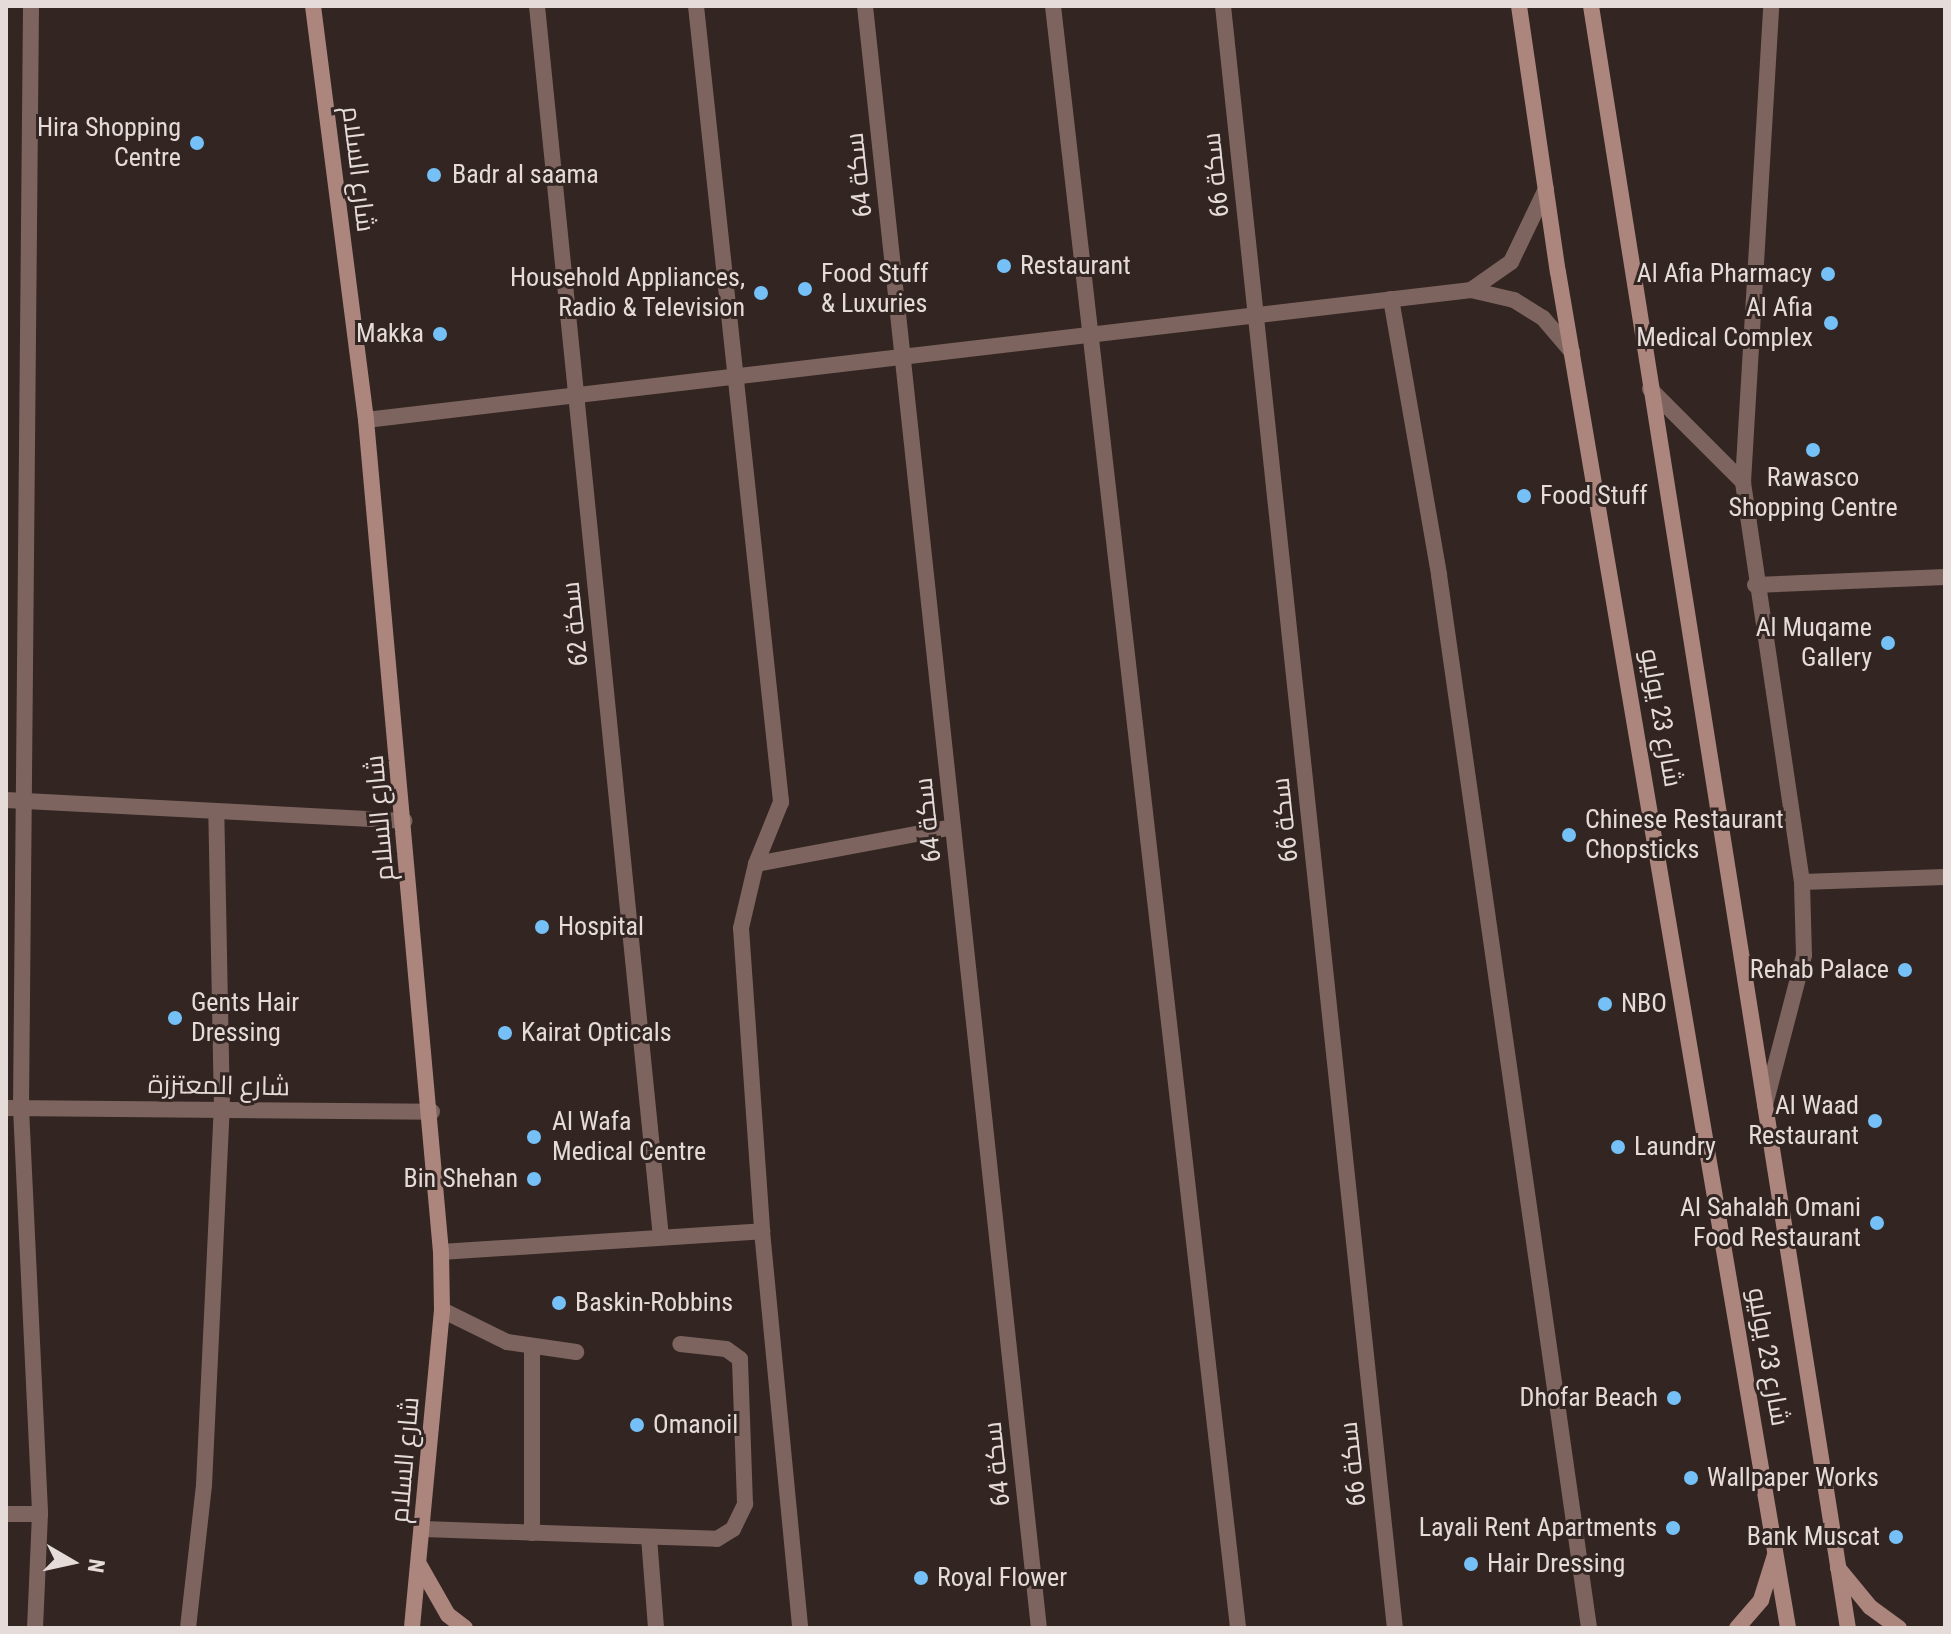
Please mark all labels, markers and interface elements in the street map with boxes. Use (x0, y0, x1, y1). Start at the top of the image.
street label: شارع السلام (335, 104, 381, 234)
place label: Hira Shopping Centre (37, 112, 181, 174)
street label: سكة 64 (839, 131, 879, 219)
street label: سكة 66 (1196, 131, 1236, 219)
marker: Hira Shopping Centre (188, 134, 206, 152)
place label: Badr al saama (452, 159, 599, 191)
marker: Badr al saama (423, 164, 445, 186)
place label: Restaurant (1020, 250, 1131, 282)
marker: Restaurant (995, 257, 1013, 275)
place label: Food Stuff & Luxuries (821, 258, 928, 320)
place label: Al Afia Pharmacy (1637, 258, 1812, 290)
place label: Household Appliances, Radio & Television (510, 262, 745, 324)
marker: Al Afia Pharmacy (1819, 265, 1837, 283)
marker: Food Stuff & Luxuries (796, 280, 814, 298)
marker: Household Appliances, Radio & Television (752, 284, 770, 302)
place label: Al Afia Medical Complex (1636, 292, 1813, 354)
marker: Al Afia Medical Complex (1820, 312, 1842, 334)
place label: Makka (356, 318, 424, 350)
marker: Makka (431, 325, 449, 343)
marker: Rawasco Shopping Centre (1804, 441, 1822, 459)
place label: Rawasco Shopping Centre (1728, 462, 1898, 524)
place label: Food Stuff (1540, 480, 1647, 512)
marker: Food Stuff (1515, 487, 1533, 505)
street label: سكة 62 (555, 580, 595, 668)
place label: Al Muqame Gallery (1756, 612, 1872, 674)
marker: Al Muqame Gallery (1879, 634, 1897, 652)
street label: شارع 23 يوليو (1634, 646, 1688, 790)
street label: شارع السلام (359, 754, 401, 882)
street label: سكة 64 (908, 776, 948, 864)
street label: سكة 66 (1265, 776, 1305, 864)
place label: Chinese Restaurant Chopsticks (1585, 804, 1784, 866)
marker: Chinese Restaurant Chopsticks (1560, 826, 1578, 844)
place label: Hospital (558, 911, 644, 943)
marker: Hospital (533, 918, 551, 936)
place label: Rehab Palace (1750, 954, 1889, 986)
marker: Rehab Palace (1896, 961, 1914, 979)
place label: Gents Hair Dressing (191, 987, 299, 1048)
place label: NBO (1621, 988, 1667, 1020)
marker: NBO (1596, 995, 1614, 1013)
marker: Gents Hair Dressing (166, 1009, 184, 1027)
place label: Kairat Opticals (521, 1017, 672, 1049)
marker: Kairat Opticals (496, 1024, 514, 1042)
street label: شارع المعتززة (148, 1069, 290, 1103)
place label: Al Waad Restaurant (1748, 1090, 1859, 1152)
place label: Al Wafa Medical Centre (552, 1106, 706, 1168)
marker: Al Waad Restaurant (1866, 1112, 1884, 1130)
marker: Al Wafa Medical Centre (523, 1126, 545, 1148)
place label: Laundry (1634, 1131, 1716, 1163)
marker: Laundry (1609, 1138, 1627, 1156)
place label: Bin Shehan (403, 1163, 518, 1195)
marker: Bin Shehan (525, 1170, 543, 1188)
place label: Al Sahalah Omani Food Restaurant (1680, 1192, 1861, 1254)
marker: Al Sahalah Omani Food Restaurant (1868, 1214, 1886, 1232)
street label: شارع 23 يوليو (1741, 1285, 1795, 1429)
place label: Baskin-Robbins (575, 1287, 733, 1319)
marker: Baskin-Robbins (550, 1294, 568, 1312)
place label: Dhofar Beach (1520, 1382, 1658, 1414)
marker: Dhofar Beach (1665, 1389, 1683, 1407)
street label: شارع السلام (384, 1396, 426, 1524)
place label: Omanoil (653, 1409, 738, 1441)
marker: Omanoil (628, 1416, 646, 1434)
street label: سكة 64 (977, 1420, 1017, 1508)
street label: سكة 66 (1333, 1420, 1373, 1508)
place label: Wallpaper Works (1707, 1462, 1879, 1494)
marker: Wallpaper Works (1682, 1469, 1700, 1487)
place label: Layali Rent Apartments (1419, 1512, 1657, 1544)
marker: Layali Rent Apartments (1664, 1519, 1682, 1537)
place label: Bank Muscat (1747, 1521, 1880, 1553)
north arrow (32, 1522, 112, 1602)
marker: Bank Muscat (1887, 1528, 1905, 1546)
place label: Hair Dressing (1487, 1548, 1625, 1580)
marker: Hair Dressing (1462, 1555, 1480, 1573)
text: N (83, 1557, 110, 1574)
place label: Royal Flower (937, 1562, 1067, 1594)
marker: Royal Flower (912, 1569, 930, 1587)

